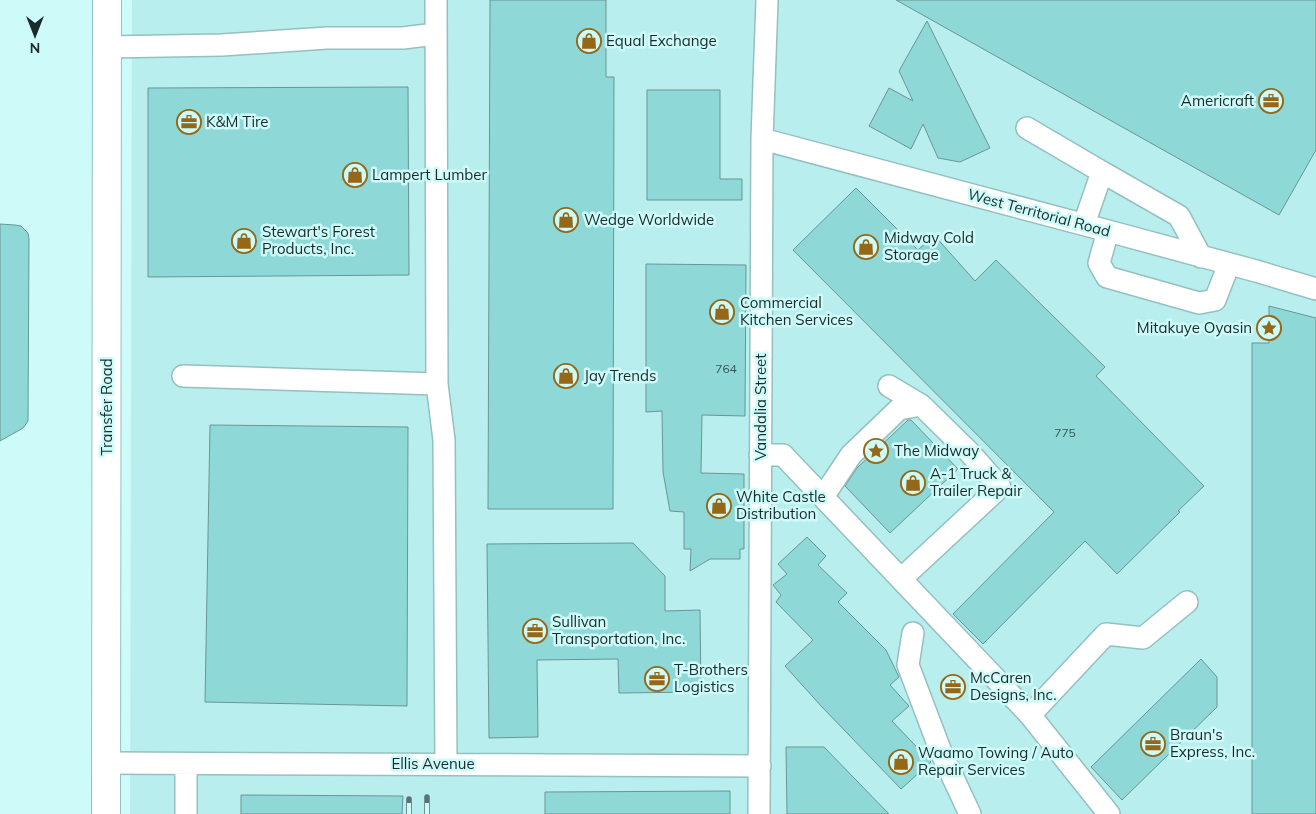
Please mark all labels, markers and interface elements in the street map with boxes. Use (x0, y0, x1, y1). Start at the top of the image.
north arrow (10, 10, 60, 60)
shop icon: Equal Exchange (576, 28, 602, 54)
place label: Equal Exchange (606, 31, 717, 50)
text: N (30, 39, 40, 57)
office icon: Americraft (1258, 88, 1284, 114)
place label: Americraft (1181, 91, 1254, 110)
office icon: K&M Tire (176, 109, 202, 135)
place label: K&M Tire (206, 112, 269, 131)
shop icon: Lampert Lumber (342, 162, 368, 188)
place label: Lampert Lumber (372, 165, 488, 184)
street label: West Territorial Road (966, 184, 1113, 241)
shop icon: Wedge Worldwide (553, 207, 579, 233)
place label: Wedge Worldwide (584, 210, 714, 229)
place label: Stewart's Forest Products, Inc. (262, 222, 375, 258)
shop icon: Stewart's Forest Products, Inc. (231, 228, 257, 254)
place label: Midway Cold Storage (884, 228, 974, 264)
shop icon: Midway Cold Storage (853, 234, 879, 260)
place label: Commercial Kitchen Services (740, 293, 853, 329)
shop icon: Commercial Kitchen Services (709, 299, 735, 325)
place icon: Mitakuye Oyasin (1256, 315, 1282, 341)
place label: Mitakuye Oyasin (1137, 318, 1252, 337)
street label: Vandalia Street (751, 354, 770, 460)
street label: Transfer Road (97, 358, 116, 456)
house number: 764 (715, 361, 737, 376)
shop icon: Jay Trends (553, 363, 579, 389)
place label: Jay Trends (584, 366, 656, 385)
house number: 775 (1054, 425, 1076, 440)
place icon: The Midway (863, 438, 889, 464)
place label: The Midway (894, 441, 979, 460)
place label: A-1 Truck & Trailer Repair (930, 464, 1023, 500)
shop icon: A-1 Truck & Trailer Repair (900, 470, 926, 496)
place label: White Castle Distribution (736, 487, 826, 523)
shop icon: White Castle Distribution (706, 493, 732, 519)
place label: Sullivan Transportation, Inc. (552, 612, 685, 648)
office icon: Sullivan Transportation, Inc. (522, 618, 548, 644)
place label: T-Brothers Logistics (674, 660, 748, 696)
office icon: T-Brothers Logistics (644, 666, 670, 692)
place label: McCaren Designs, Inc. (970, 668, 1057, 704)
office icon: McCaren Designs, Inc. (940, 674, 966, 700)
place label: Braun's Express, Inc. (1170, 725, 1255, 761)
office icon: Braun's Express, Inc. (1140, 731, 1166, 757)
place label: Waamo Towing / Auto Repair Services (918, 743, 1074, 779)
shop icon: Waamo Towing / Auto Repair Services (888, 749, 914, 775)
street label: Ellis Avenue (391, 754, 475, 773)

